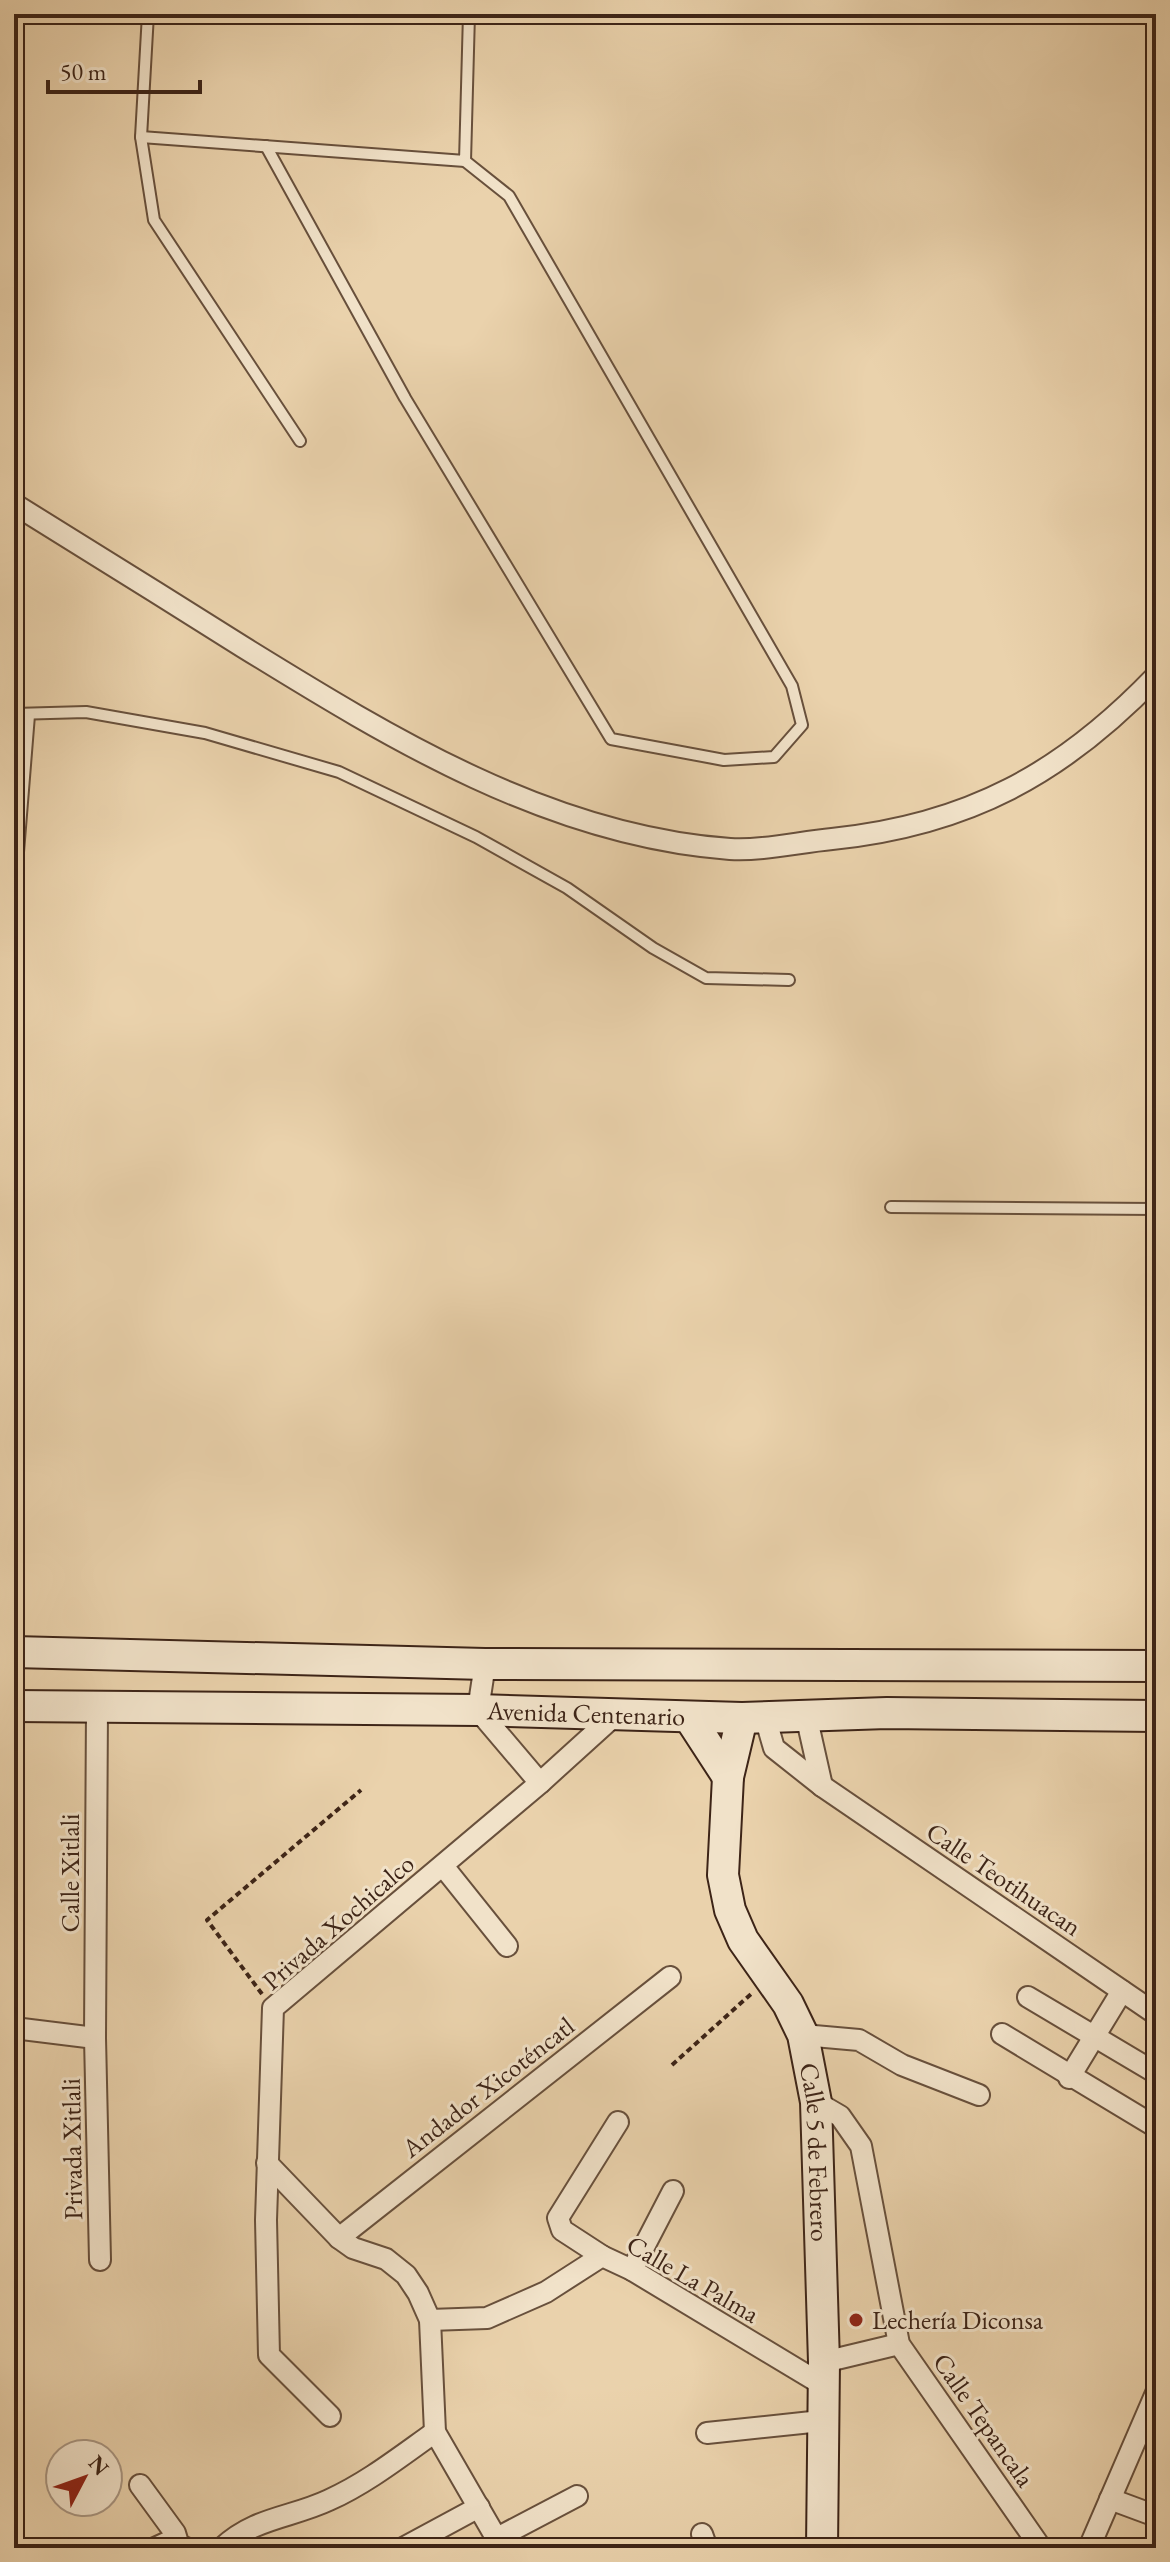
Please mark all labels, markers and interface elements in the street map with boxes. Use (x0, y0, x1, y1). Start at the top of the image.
scale bar (48, 44, 200, 94)
text: 50 m (60, 56, 107, 87)
street label: Avenida Centenario (485, 1693, 686, 1733)
street label: Calle Xitlali (53, 1814, 87, 1932)
street label: Calle Teotihuacan (920, 1814, 1089, 1944)
street label: Privada Xochicalco (255, 1847, 421, 1997)
street label: Andador Xicoténcatl (394, 2009, 581, 2166)
street label: Calle 5 de Febrero (792, 2060, 837, 2242)
street label: Privada Xitlali (54, 2078, 90, 2220)
street label: Calle La Palma (621, 2227, 766, 2331)
place label: Lechería Diconsa (872, 2303, 1044, 2337)
marker: Lechería Diconsa (847, 2311, 865, 2329)
street label: Calle Tepancala (925, 2346, 1043, 2494)
north arrow (44, 2438, 124, 2518)
text: N (82, 2449, 116, 2482)

